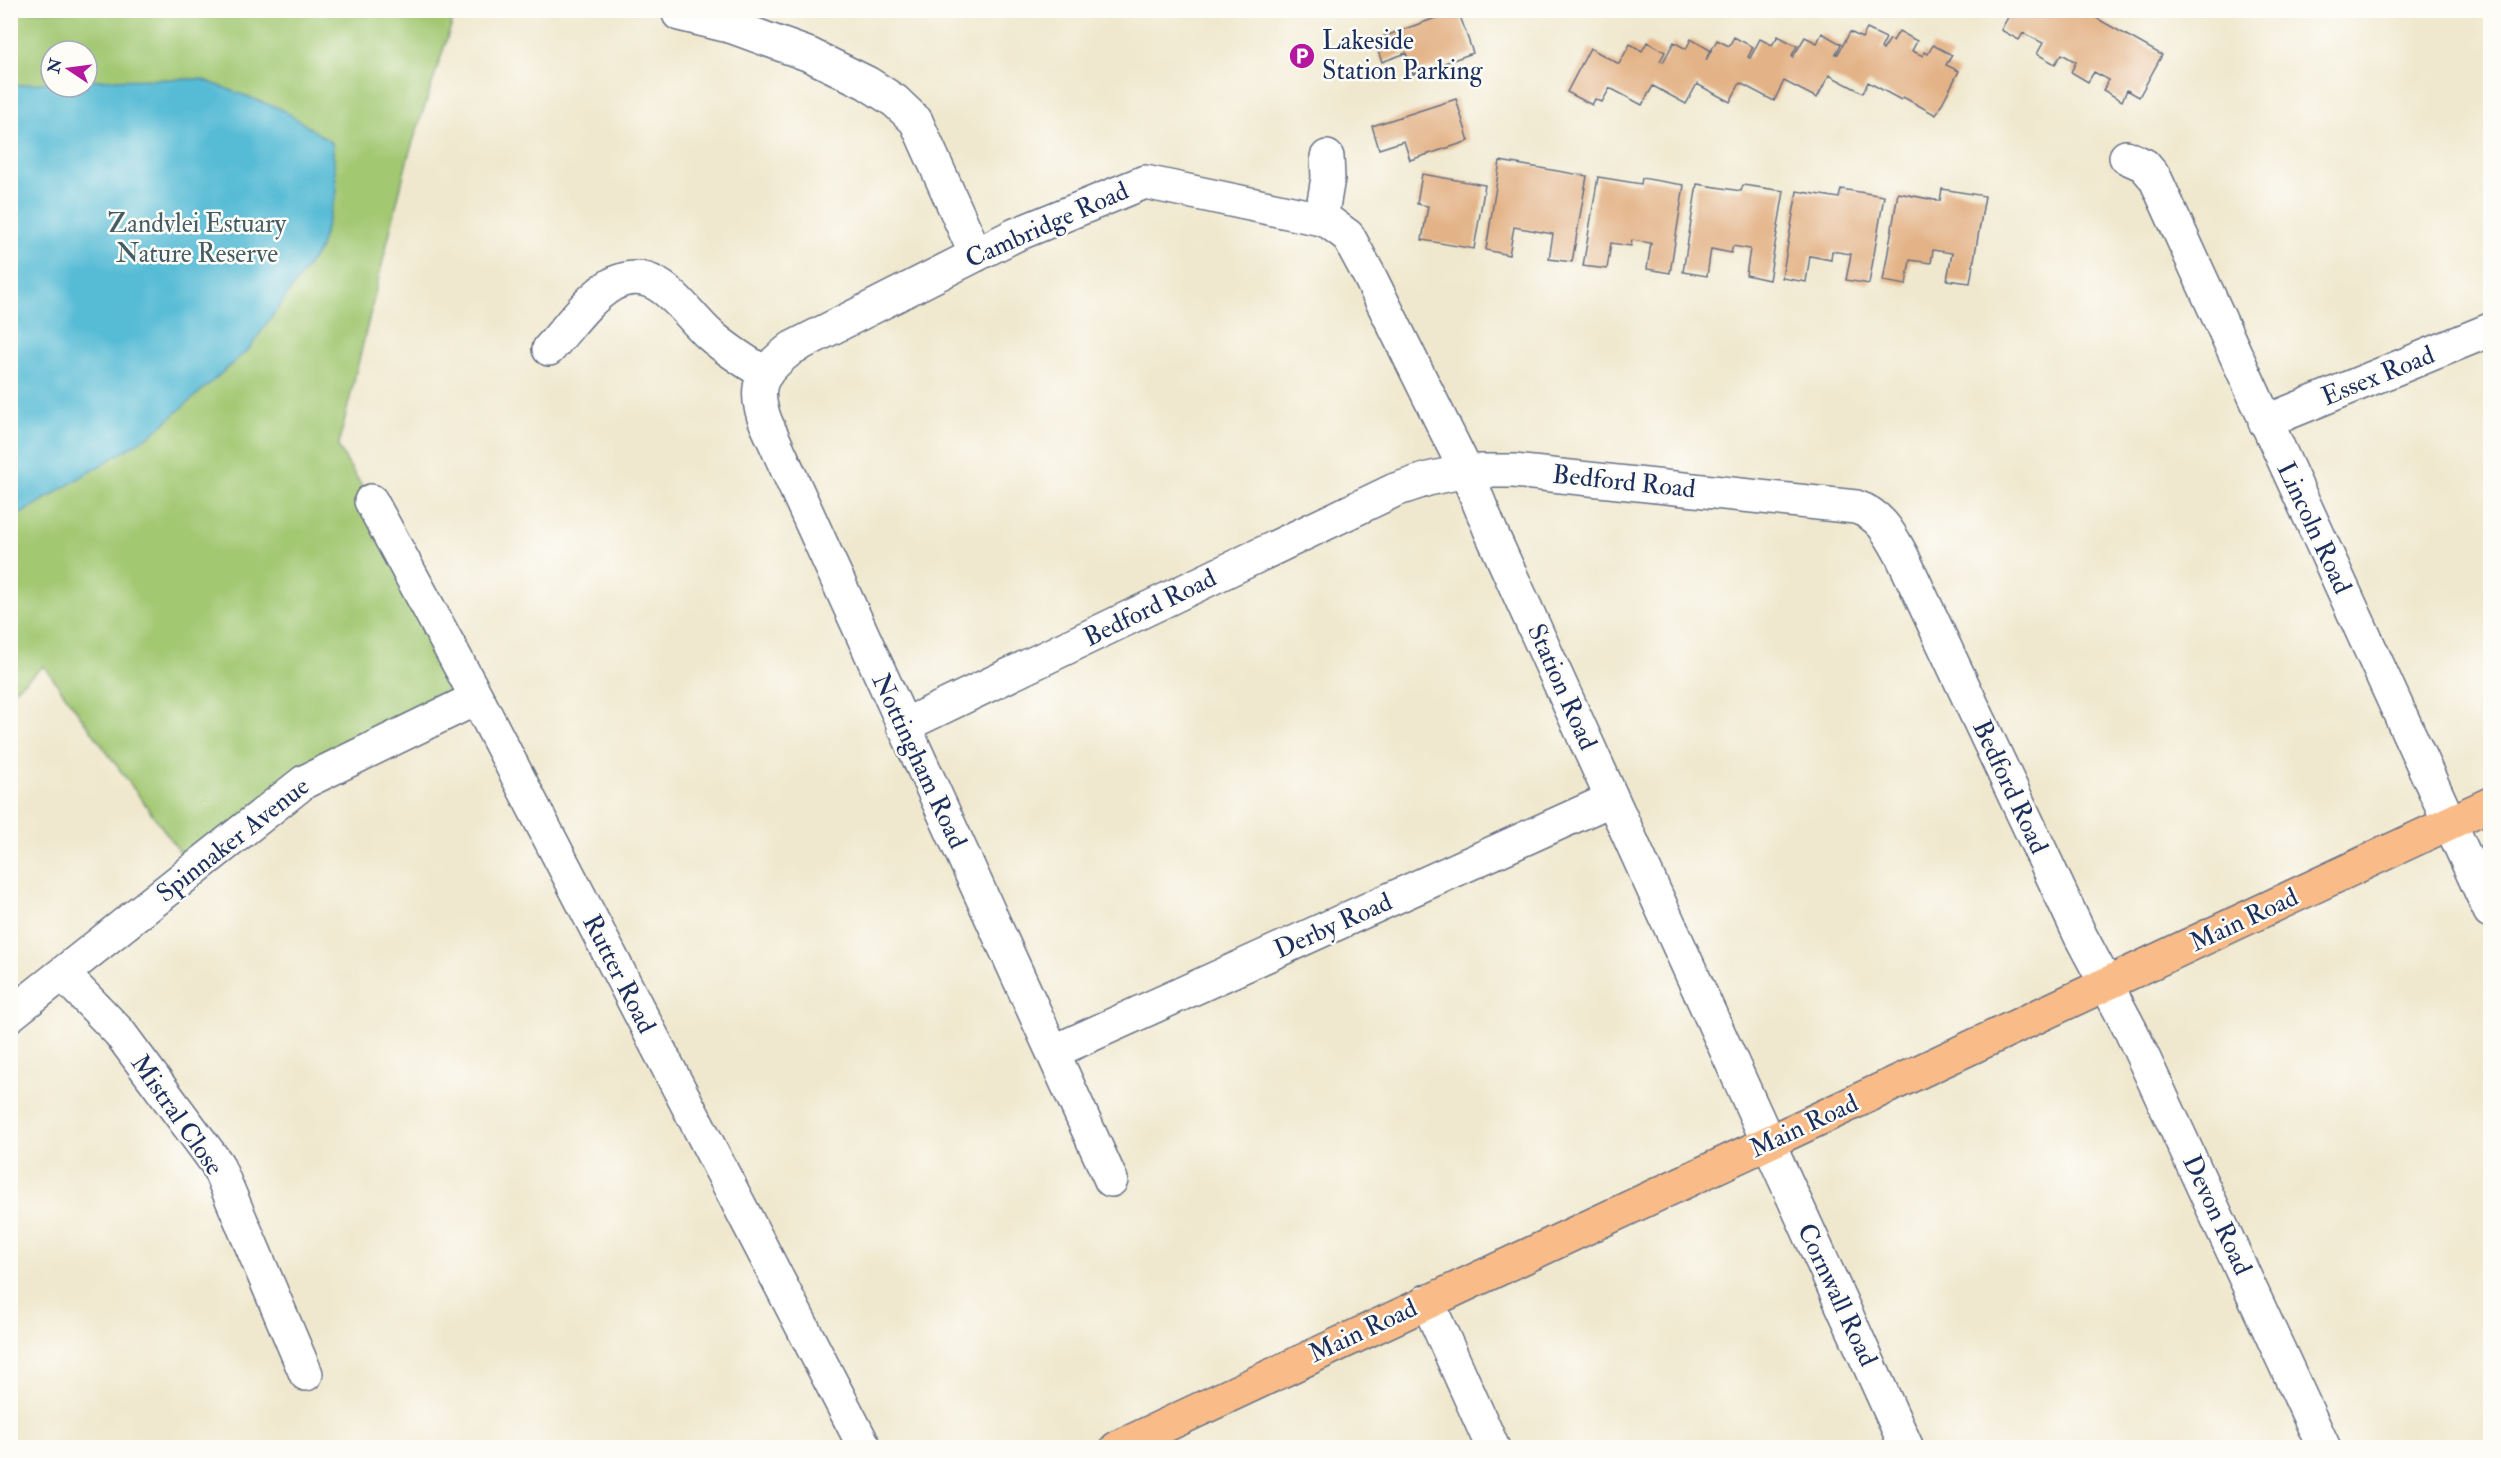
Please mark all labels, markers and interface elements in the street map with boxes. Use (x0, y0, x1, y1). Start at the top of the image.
place label: Lakeside Station Parking (1322, 25, 1484, 87)
north arrow (39, 39, 99, 99)
parking icon: Lakeside Station Parking (1287, 41, 1317, 71)
text: N (44, 56, 67, 76)
street label: Cambridge Road (961, 175, 1134, 275)
park label: Zandvlei Estuary Nature Reserve (108, 208, 287, 270)
street label: Essex Road (2317, 339, 2439, 413)
street label: Lincoln Road (2270, 457, 2359, 599)
street label: Bedford Road (1551, 459, 1697, 505)
street label: Bedford Road (1078, 562, 1222, 654)
street label: Station Road (1520, 619, 1604, 755)
street label: Nottingham Road (864, 668, 974, 854)
street label: Bedford Road (1965, 715, 2055, 859)
street label: Spinnaker Avenue (150, 770, 317, 910)
street label: Main Road (2185, 881, 2303, 959)
street label: Derby Road (1269, 886, 1397, 966)
street label: Rutter Road (575, 909, 663, 1039)
street label: Mistral Close (124, 1049, 230, 1182)
street label: Main Road (1745, 1087, 1863, 1165)
street label: Devon Road (2175, 1150, 2259, 1280)
street label: Cornwall Road (1790, 1218, 1884, 1372)
street label: Main Road (1304, 1292, 1422, 1370)

